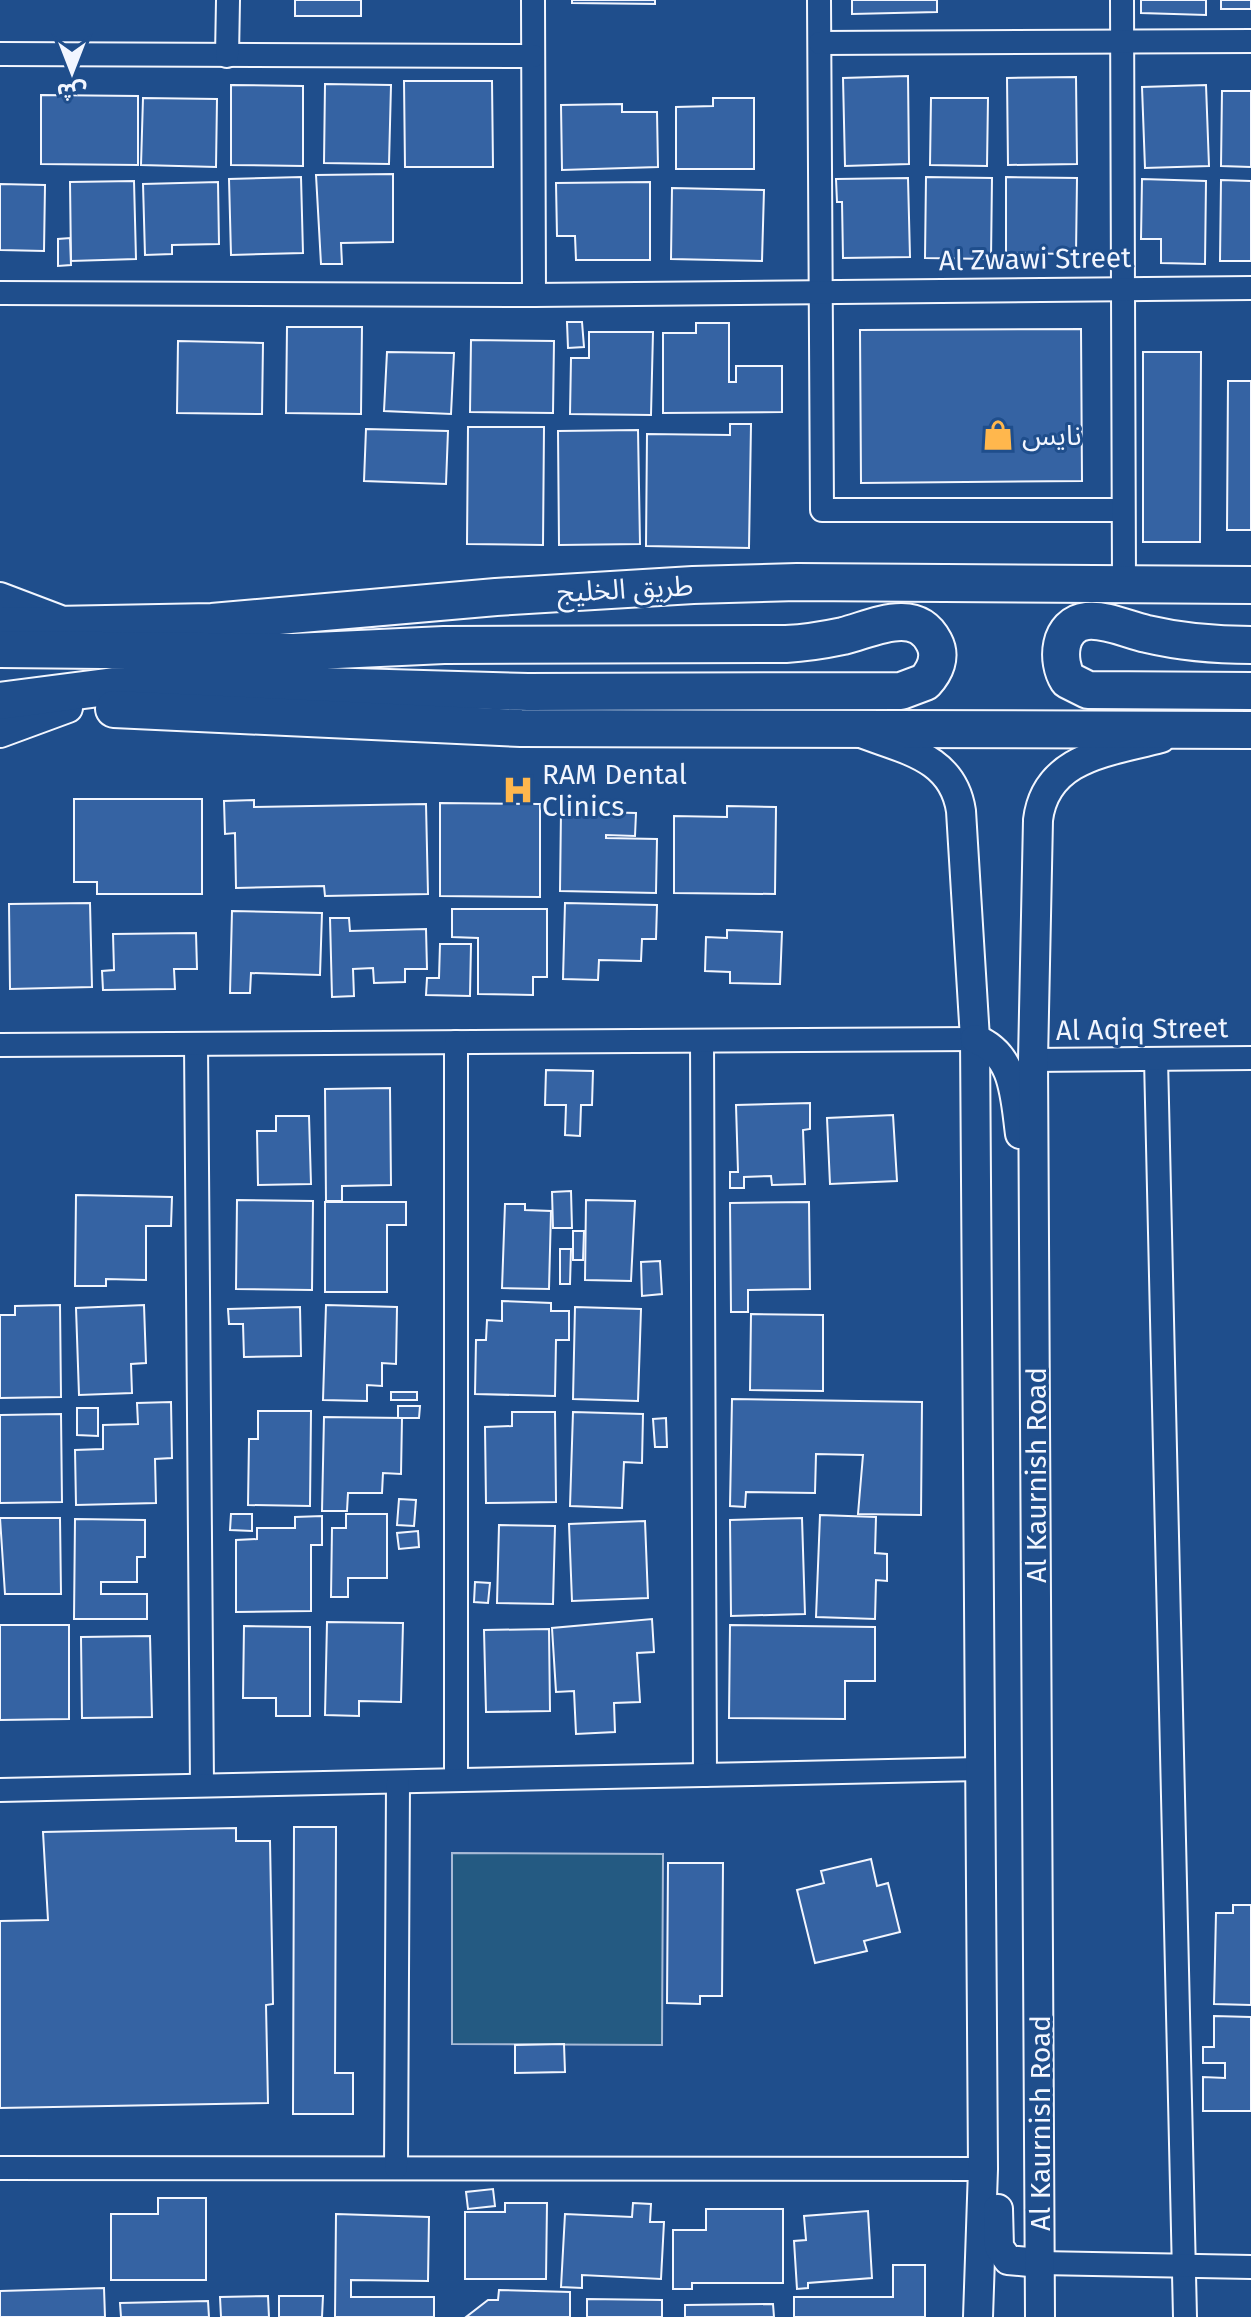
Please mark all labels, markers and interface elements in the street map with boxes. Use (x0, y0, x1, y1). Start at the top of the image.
north arrow (32, 32, 112, 112)
text: ش (57, 78, 87, 105)
street label: Al Zwawi Street (939, 241, 1132, 277)
shop icon: نايس (981, 418, 1015, 452)
place label: نايس (1022, 419, 1082, 452)
street label: طريق الخليج (556, 569, 694, 613)
place label: RAM Dental Clinics (542, 758, 687, 823)
hospital icon: RAM Dental Clinics (501, 773, 535, 807)
street label: Al Aqiq Street (1055, 1011, 1229, 1047)
street label: Al Kaurnish Road (1020, 1367, 1053, 1583)
street label: Al Kaurnish Road (1024, 2015, 1057, 2231)

